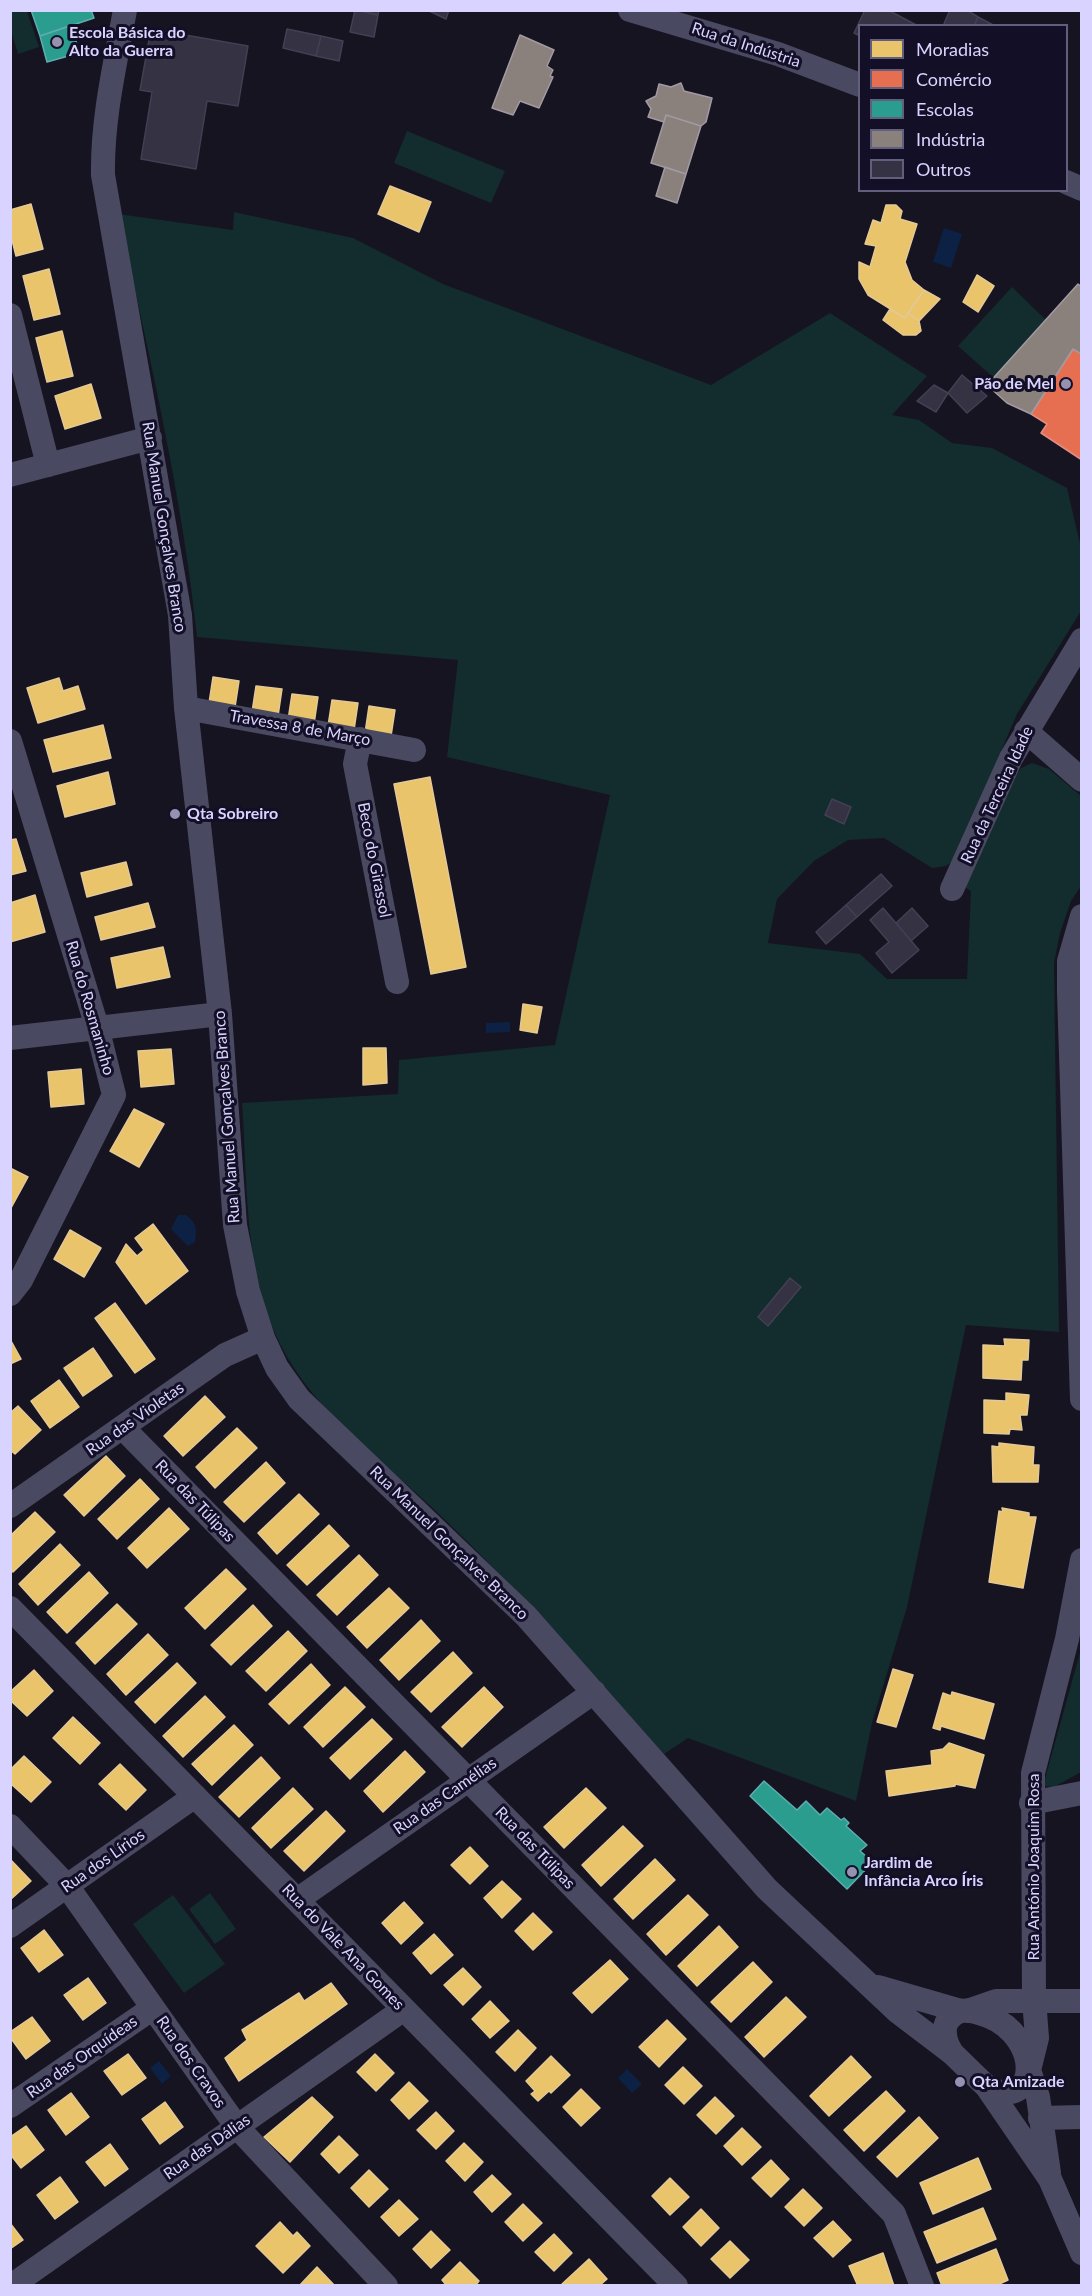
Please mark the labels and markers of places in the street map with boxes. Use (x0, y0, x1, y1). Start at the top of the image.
place label: Escola Básica do Alto da Guerra (69, 23, 185, 61)
marker: Escola Básica do Alto da Guerra (50, 35, 64, 49)
place label: Pão de Mel (974, 374, 1054, 394)
marker: Pão de Mel (1059, 377, 1073, 391)
place label: Qta Sobreiro (187, 804, 278, 824)
marker: Qta Sobreiro (168, 807, 182, 821)
place label: Jardim de Infância Arco Íris (864, 1853, 983, 1891)
marker: Jardim de Infância Arco Íris (845, 1865, 859, 1879)
place label: Qta Amizade (972, 2072, 1065, 2092)
marker: Qta Amizade (953, 2075, 967, 2089)

